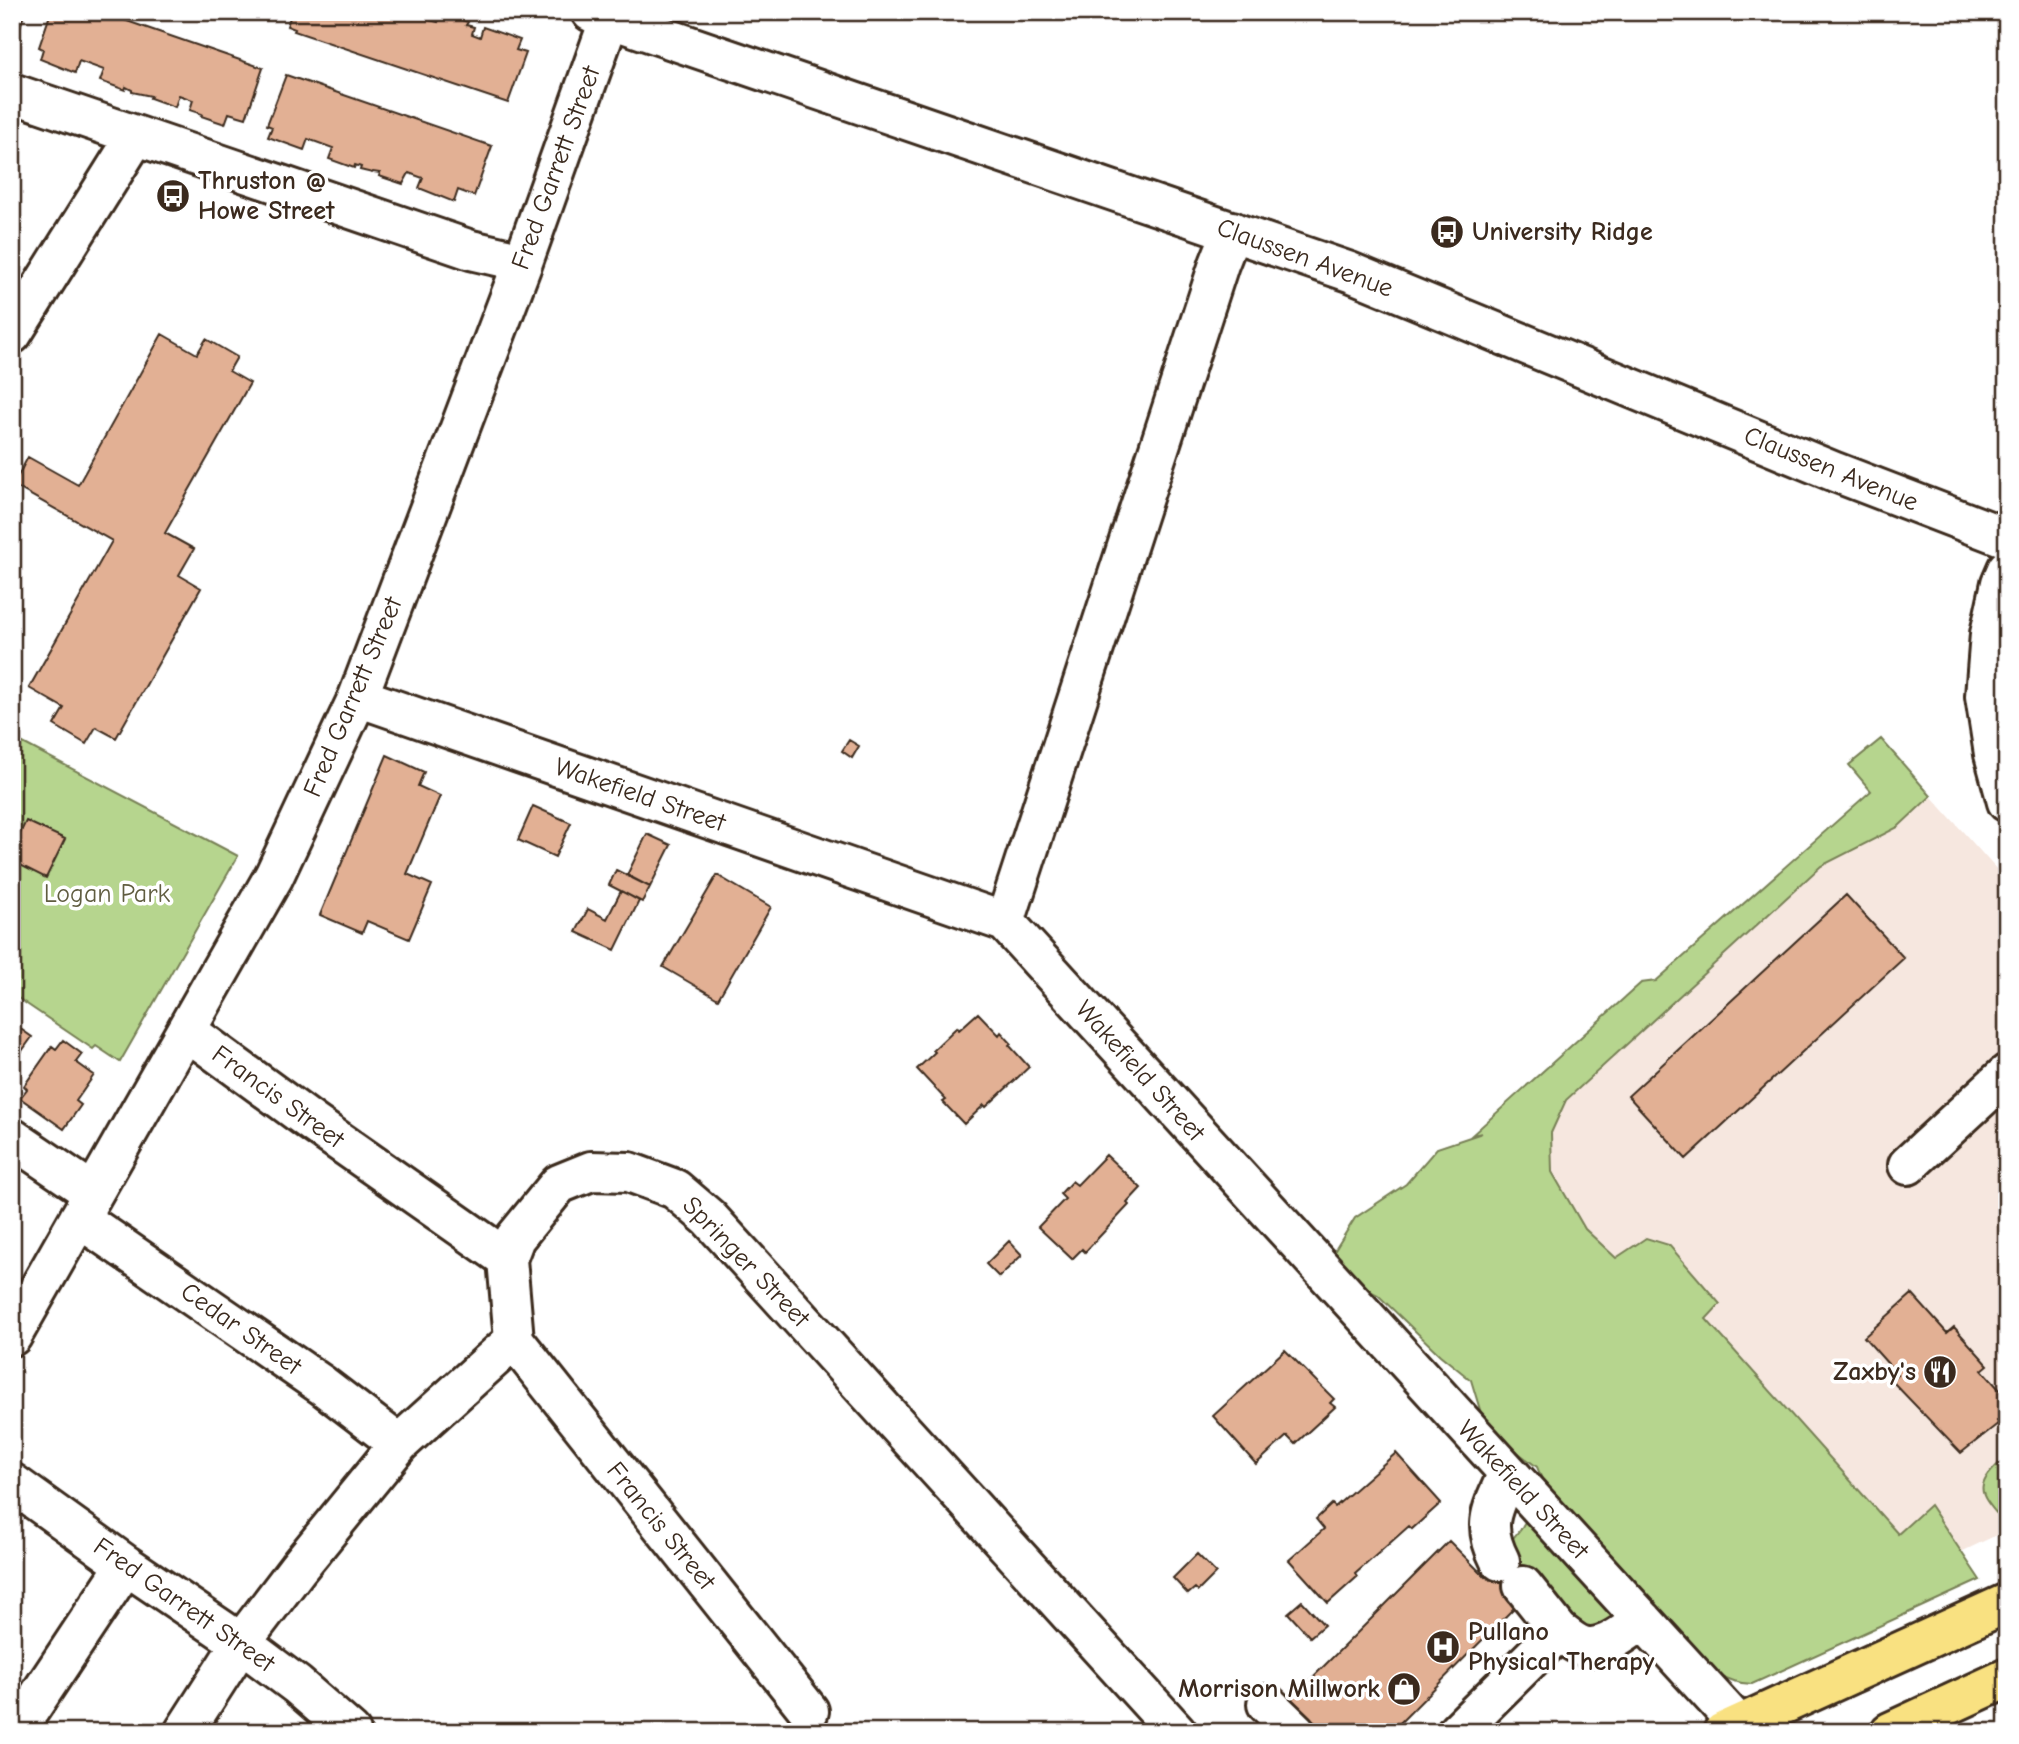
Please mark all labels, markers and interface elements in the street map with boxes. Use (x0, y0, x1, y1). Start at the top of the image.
street label: Fred Garrett Street (505, 61, 607, 274)
place label: Thruston @ Howe Street (198, 166, 335, 226)
bus stop icon: Thruston @ Howe Street (154, 177, 192, 215)
street label: Claussen Avenue (1213, 212, 1397, 304)
bus stop icon: University Ridge (1428, 213, 1466, 251)
place label: University Ridge (1472, 217, 1653, 247)
street label: Claussen Avenue (1740, 420, 1922, 518)
street label: Fred Garrett Street (297, 591, 409, 801)
street label: Wakefield Street (551, 752, 731, 839)
park label: Logan Park (44, 879, 171, 909)
street label: Wakefield Street (1069, 995, 1212, 1149)
street label: Francis Street (206, 1039, 351, 1156)
street label: Springer Street (676, 1191, 817, 1335)
street label: Cedar Street (175, 1276, 308, 1382)
restaurant icon: Zaxby's (1921, 1353, 1959, 1391)
place label: Zaxby's (1833, 1357, 1916, 1387)
street label: Wakefield Street (1451, 1414, 1596, 1567)
street label: Francis Street (600, 1456, 723, 1597)
street label: Fred Garrett Street (88, 1531, 282, 1680)
place label: Pullano Physical Therapy (1468, 1617, 1655, 1677)
hospital icon: Pullano Physical Therapy (1424, 1628, 1462, 1666)
shop icon: Morrison Millwork (1385, 1670, 1423, 1708)
place label: Morrison Millwork (1178, 1674, 1380, 1704)

